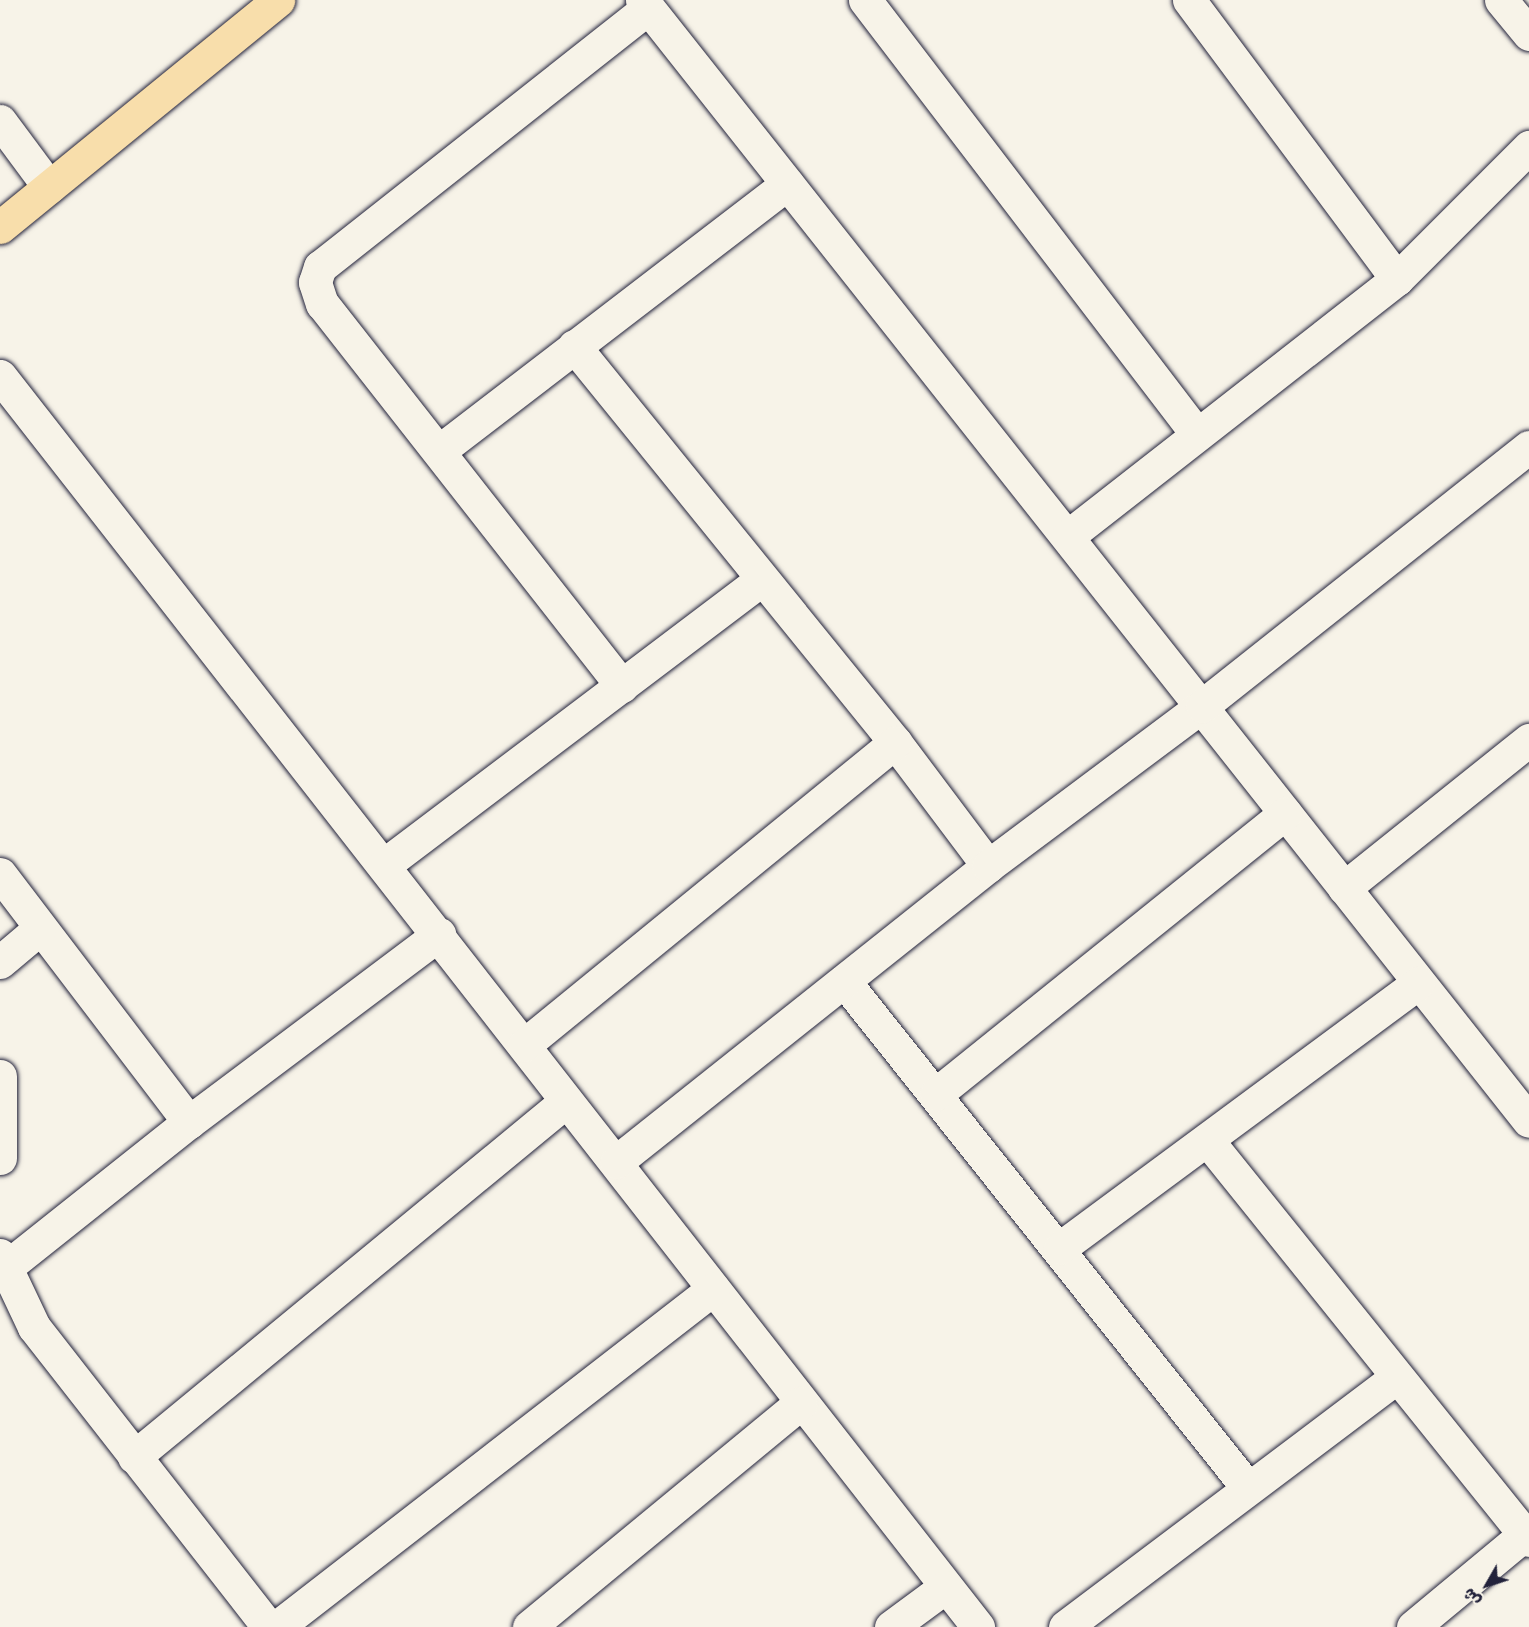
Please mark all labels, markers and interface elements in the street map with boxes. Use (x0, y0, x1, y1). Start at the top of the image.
north arrow (1457, 1555, 1517, 1615)
text: ش (1457, 1582, 1488, 1611)

